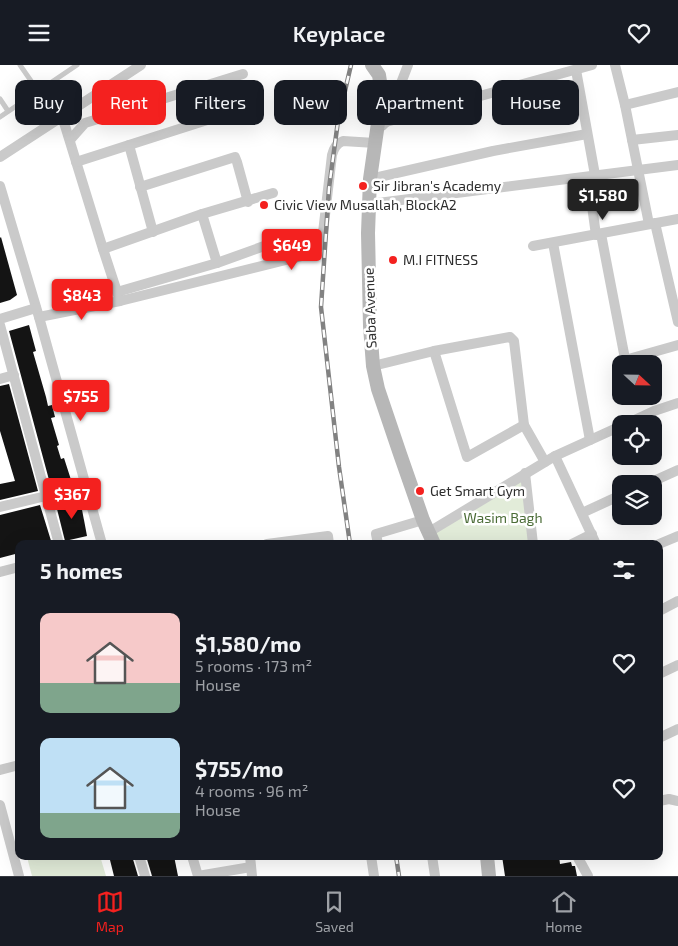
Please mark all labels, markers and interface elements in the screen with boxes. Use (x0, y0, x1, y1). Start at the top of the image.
icon: menu (25, 19, 53, 47)
icon: heart (625, 19, 653, 47)
text: Keyplace (293, 20, 385, 46)
chip: Buy (15, 80, 82, 125)
chip: Rent (92, 80, 166, 125)
chip: Filters (176, 80, 264, 125)
chip: New (274, 80, 347, 125)
chip: Apartment (357, 80, 482, 125)
chip: House (492, 80, 579, 125)
place label: Sir Jibran's Academy (373, 177, 502, 194)
pin: $1,580 (562, 179, 644, 221)
marker: Sir Jibran's Academy (357, 180, 369, 192)
text: $1,580 (579, 185, 627, 204)
place label: Civic View Musallah, BlockA2 (274, 196, 457, 213)
marker: Civic View Musallah, BlockA2 (258, 199, 270, 211)
pin: $649 (262, 229, 322, 271)
text: $649 (273, 235, 311, 254)
place label: M.I FITNESS (403, 251, 478, 268)
marker: M.I FITNESS (387, 254, 399, 266)
street label: Saba Avenue (360, 267, 379, 349)
pin: $843 (52, 279, 112, 321)
text: $843 (63, 285, 101, 304)
north arrow (612, 355, 662, 405)
map controls (612, 355, 662, 525)
pin: $755 (51, 379, 111, 422)
text: $755 (63, 386, 99, 405)
button: locate (612, 415, 662, 465)
button: layers (612, 475, 662, 525)
pin: $367 (42, 477, 102, 520)
place label: Get Smart Gym (430, 482, 525, 499)
text: $367 (54, 484, 90, 503)
marker: Get Smart Gym (414, 485, 426, 497)
park label: Wasim Bagh (463, 509, 543, 526)
icon: filters (610, 556, 638, 584)
text: 5 homes (40, 558, 123, 583)
text: $1,580/mo (195, 631, 301, 656)
icon: home (80, 633, 140, 693)
icon: heart (610, 649, 638, 677)
text: 5 rooms · 173 m² (195, 656, 312, 675)
text: House (195, 675, 241, 694)
text: $755/mo (195, 756, 283, 781)
icon: home (80, 758, 140, 818)
icon: heart (610, 774, 638, 802)
text: 4 rooms · 96 m² (195, 781, 308, 800)
text: House (195, 800, 241, 819)
tab: Map (96, 888, 124, 935)
tab: Saved (315, 888, 354, 935)
tab: Home (545, 888, 582, 935)

